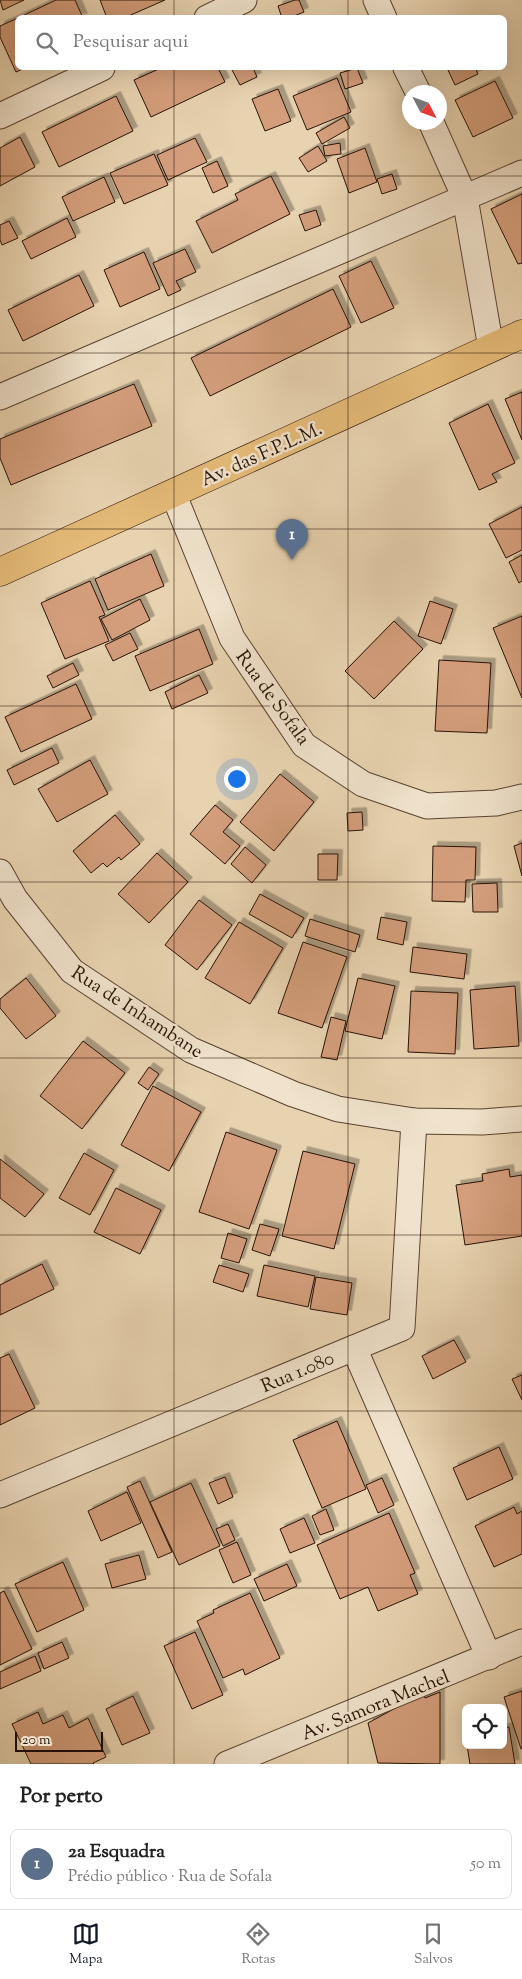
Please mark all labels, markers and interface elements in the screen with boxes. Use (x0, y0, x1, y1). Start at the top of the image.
search box (15, 15, 507, 70)
icon: search (33, 29, 61, 57)
text: Pesquisar aqui (73, 29, 188, 56)
north arrow (402, 85, 447, 130)
street label: Av. das F.P.L.M. (197, 416, 327, 494)
pin: 1 (276, 519, 308, 560)
street label: Rua de Sofala (228, 645, 316, 752)
your location (224, 766, 250, 792)
street label: Rua de Inhambane (65, 960, 208, 1066)
street label: Rua 1.080 (257, 1346, 339, 1401)
street label: Av. Samora Machel (298, 1664, 454, 1748)
map controls (462, 1704, 507, 1749)
button: locate (462, 1704, 507, 1749)
scale bar (15, 1729, 102, 1752)
text: 20 m (22, 1731, 51, 1751)
text: Por perto (20, 1782, 103, 1812)
text: 2a Esquadra (68, 1839, 165, 1866)
text: 1 (34, 1853, 40, 1876)
text: 50 m (470, 1853, 501, 1876)
text: Prédio público · Rua de Sofala (68, 1866, 272, 1889)
tab: Mapa (69, 1920, 103, 1970)
tab: Rotas (241, 1920, 275, 1970)
tab: Salvos (414, 1920, 453, 1970)

